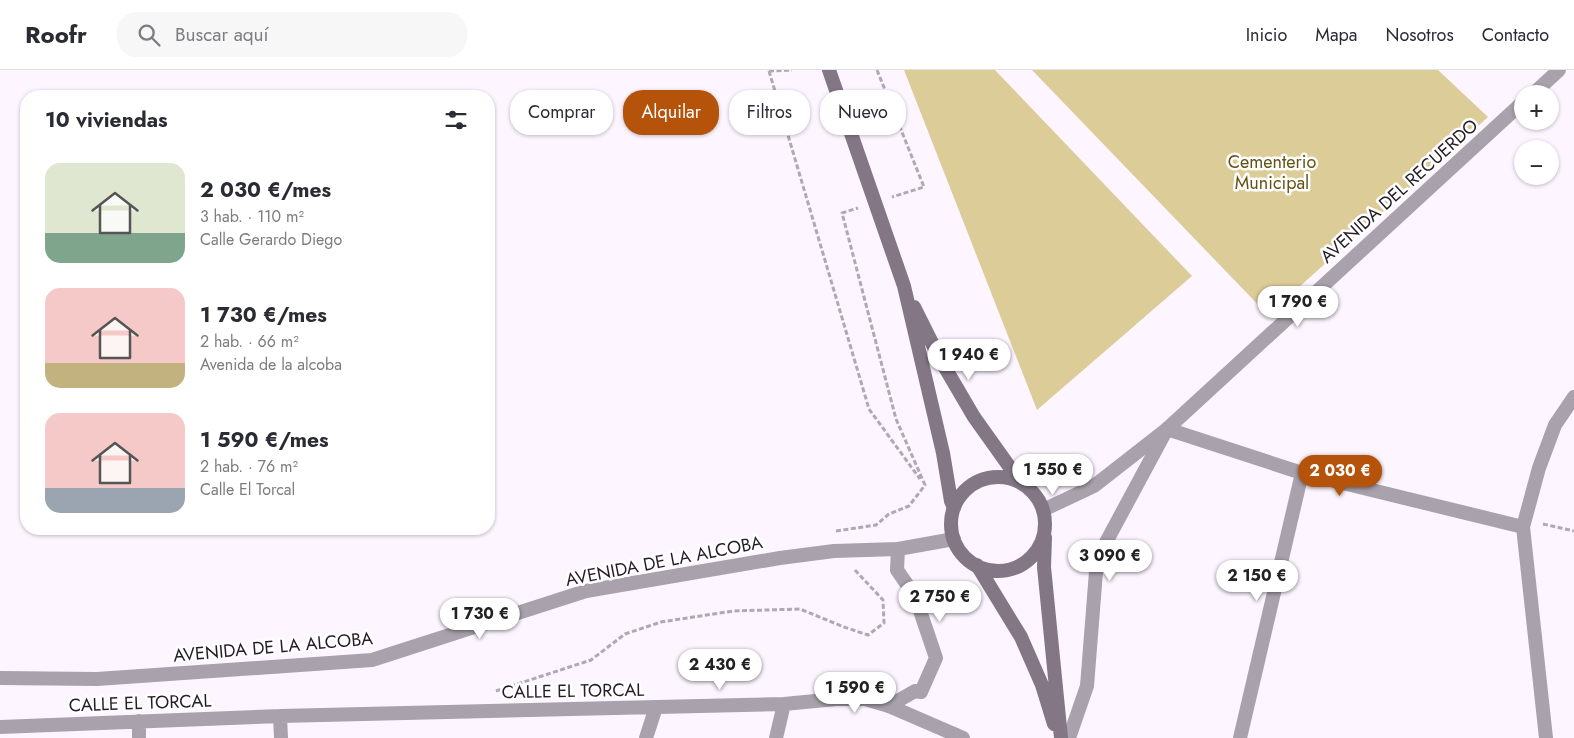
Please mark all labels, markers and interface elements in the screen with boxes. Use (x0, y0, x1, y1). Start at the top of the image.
search box (117, 12, 467, 57)
text: Roofr (25, 17, 87, 52)
icon: search (135, 21, 163, 49)
text: Buscar aquí (175, 21, 269, 48)
text: Inicio (1246, 22, 1287, 48)
text: Mapa (1315, 22, 1357, 48)
text: Nosotros (1385, 22, 1454, 48)
text: Contacto (1482, 22, 1549, 48)
map controls (1514, 85, 1559, 185)
button: + (1514, 85, 1559, 130)
chip: Comprar (510, 90, 613, 135)
chip: Alquilar (623, 90, 719, 135)
chip: Filtros (729, 90, 810, 135)
chip: Nuevo (820, 90, 906, 135)
text: 10 viviendas (45, 105, 168, 135)
icon: filters (442, 106, 470, 134)
street label: AVENIDA DEL RECUERDO (1314, 113, 1484, 269)
button: − (1514, 140, 1559, 185)
park label: Cementerio Municipal (1228, 149, 1316, 196)
text: 2 030 €/mes (200, 175, 331, 205)
icon: home (85, 183, 145, 243)
text: 3 hab. · 110 m² (200, 205, 304, 228)
text: Calle Gerardo Diego (200, 228, 342, 251)
pin: 1 790 € (1252, 286, 1344, 328)
text: 1 790 € (1268, 290, 1328, 313)
text: 1 730 €/mes (200, 300, 327, 330)
icon: home (85, 308, 145, 368)
text: 2 hab. · 66 m² (200, 330, 299, 353)
pin: 1 940 € (923, 338, 1015, 381)
text: 1 940 € (939, 343, 999, 366)
text: Avenida de la alcoba (200, 353, 342, 376)
text: 1 590 €/mes (200, 425, 329, 455)
icon: home (85, 433, 145, 493)
pin: 1 550 € (1007, 454, 1099, 496)
pin: 2 030 € (1294, 454, 1386, 497)
text: 2 hab. · 76 m² (200, 455, 298, 478)
text: 1 550 € (1023, 458, 1083, 481)
text: 2 030 € (1309, 459, 1371, 482)
text: Calle El Torcal (200, 478, 295, 501)
street label: AVENIDA DE LA ALCOBA (563, 529, 765, 593)
pin: 3 090 € (1064, 540, 1156, 582)
text: 3 090 € (1079, 544, 1141, 567)
pin: 2 150 € (1211, 560, 1303, 602)
text: 2 150 € (1227, 564, 1287, 587)
pin: 2 750 € (894, 580, 986, 623)
text: 2 750 € (909, 585, 971, 608)
pin: 1 730 € (434, 598, 526, 640)
text: 1 730 € (451, 602, 509, 625)
street label: AVENIDA DE LA ALCOBA (172, 625, 374, 669)
pin: 2 430 € (674, 648, 766, 691)
text: 2 430 € (689, 653, 751, 676)
pin: 1 590 € (809, 672, 901, 714)
text: 1 590 € (825, 676, 885, 699)
street label: CALLE EL TORCAL (501, 677, 645, 705)
street label: CALLE EL TORCAL (68, 688, 212, 718)

